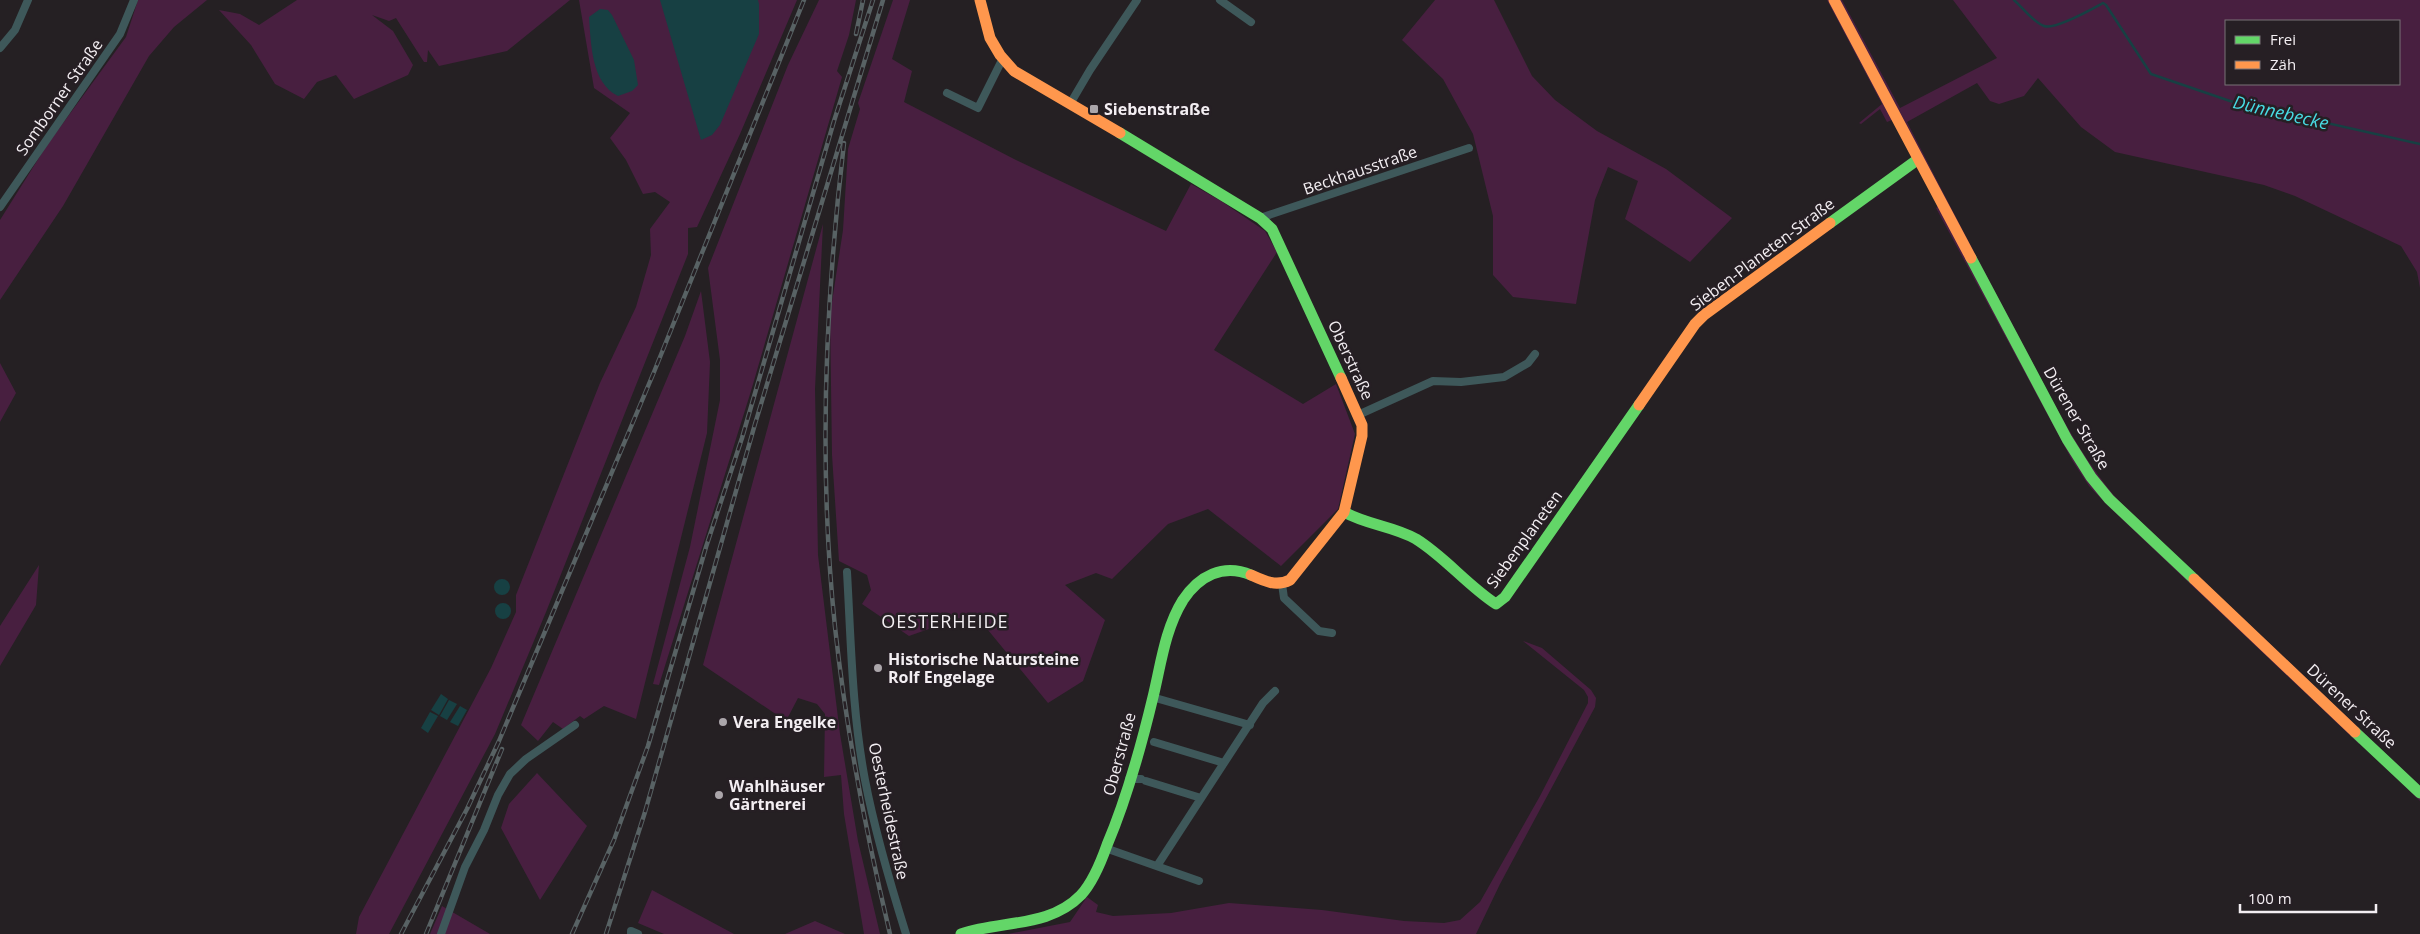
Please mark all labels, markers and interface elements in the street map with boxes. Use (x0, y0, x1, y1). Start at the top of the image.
legend (2225, 20, 2400, 85)
text: Frei (2270, 29, 2296, 49)
street label: Somborner Straße (11, 34, 107, 160)
text: Zäh (2270, 54, 2296, 74)
water label: Dünnebecke (2231, 89, 2331, 135)
place label: Siebenstraße (1104, 98, 1210, 120)
marker: Siebenstraße (1088, 103, 1100, 115)
street label: Beckhausstraße (1300, 140, 1420, 200)
street label: Sieben-Planeten-Straße (1685, 192, 1839, 316)
street label: Oberstraße (1323, 317, 1379, 403)
street label: Dürener Straße (2039, 363, 2115, 473)
street label: Siebenplaneten (1481, 485, 1567, 593)
district label: OESTERHEIDE (881, 609, 1009, 633)
place label: Historische Natursteine Rolf Engelage (888, 648, 1079, 688)
street label: Dürener Straße (2302, 659, 2402, 753)
marker: Historische Natursteine Rolf Engelage (872, 662, 884, 674)
street label: Oberstraße (1097, 710, 1141, 798)
place label: Vera Engelke (733, 711, 836, 733)
marker: Vera Engelke (717, 716, 729, 728)
street label: Oesterheidestraße (864, 740, 914, 882)
place label: Wahlhäuser Gärtnerei (729, 775, 825, 815)
marker: Wahlhäuser Gärtnerei (713, 789, 725, 801)
scale bar (2240, 882, 2376, 914)
text: 100 m (2248, 888, 2292, 908)

